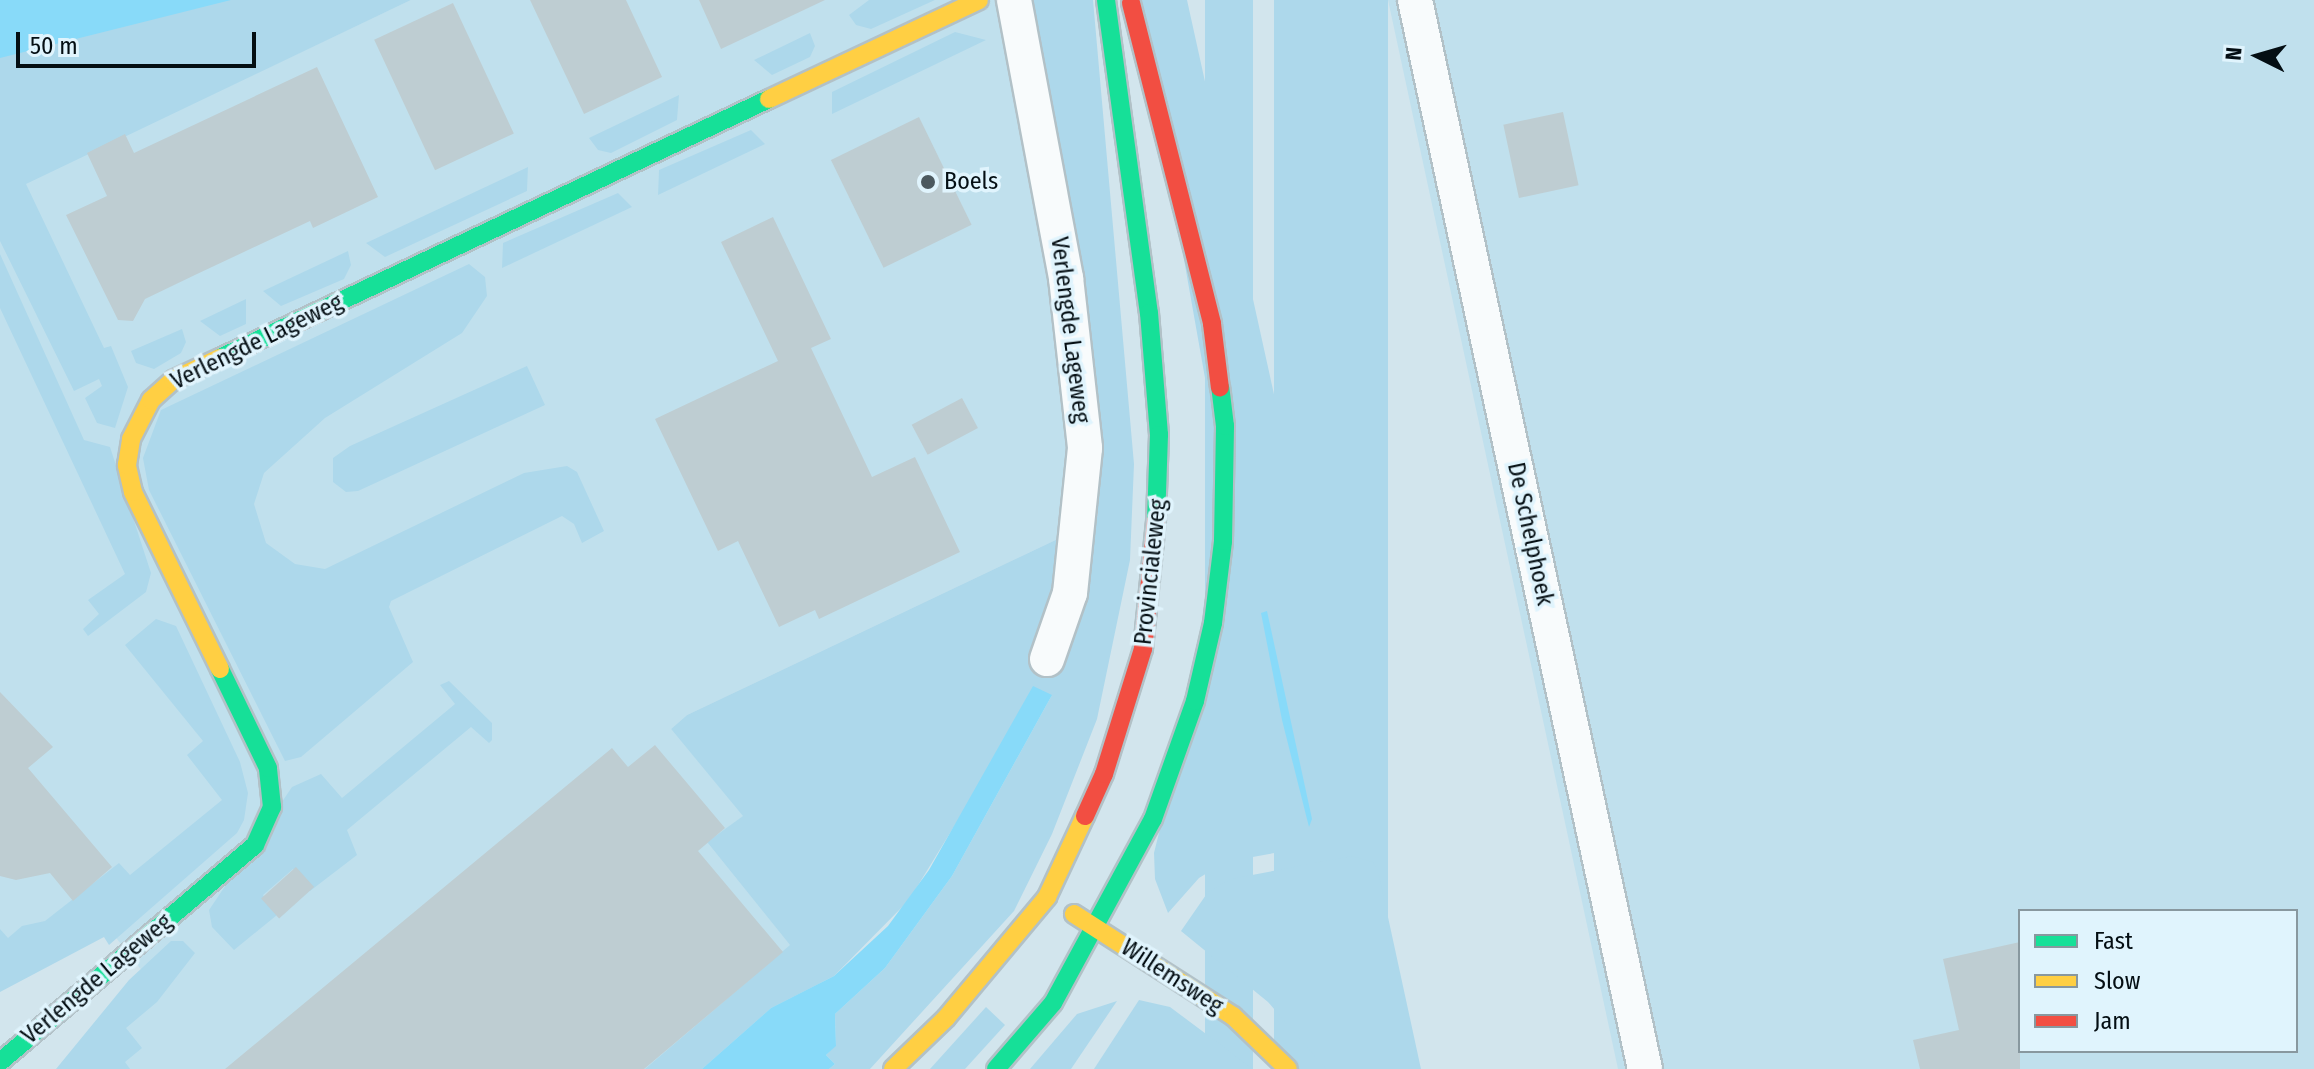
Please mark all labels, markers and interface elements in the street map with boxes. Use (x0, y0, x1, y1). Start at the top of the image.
scale bar (20, 16, 260, 66)
north arrow (2218, 16, 2298, 96)
text: 50 m (30, 32, 78, 60)
text: N (2220, 46, 2248, 62)
place label: Boels (944, 168, 998, 196)
marker: Boels (919, 173, 937, 191)
street label: Verlengde Lageweg (1044, 235, 1096, 425)
street label: Verlengde Lageweg (166, 288, 348, 396)
street label: De Schelphoek (1501, 460, 1559, 608)
street label: Provincialeweg (1129, 498, 1173, 646)
street label: Verlengde Lageweg (16, 908, 178, 1050)
legend (2018, 909, 2298, 1053)
text: Fast (2094, 927, 2133, 955)
street label: Willemsweg (1116, 933, 1228, 1021)
text: Slow (2094, 967, 2140, 995)
text: Jam (2094, 1007, 2131, 1035)

